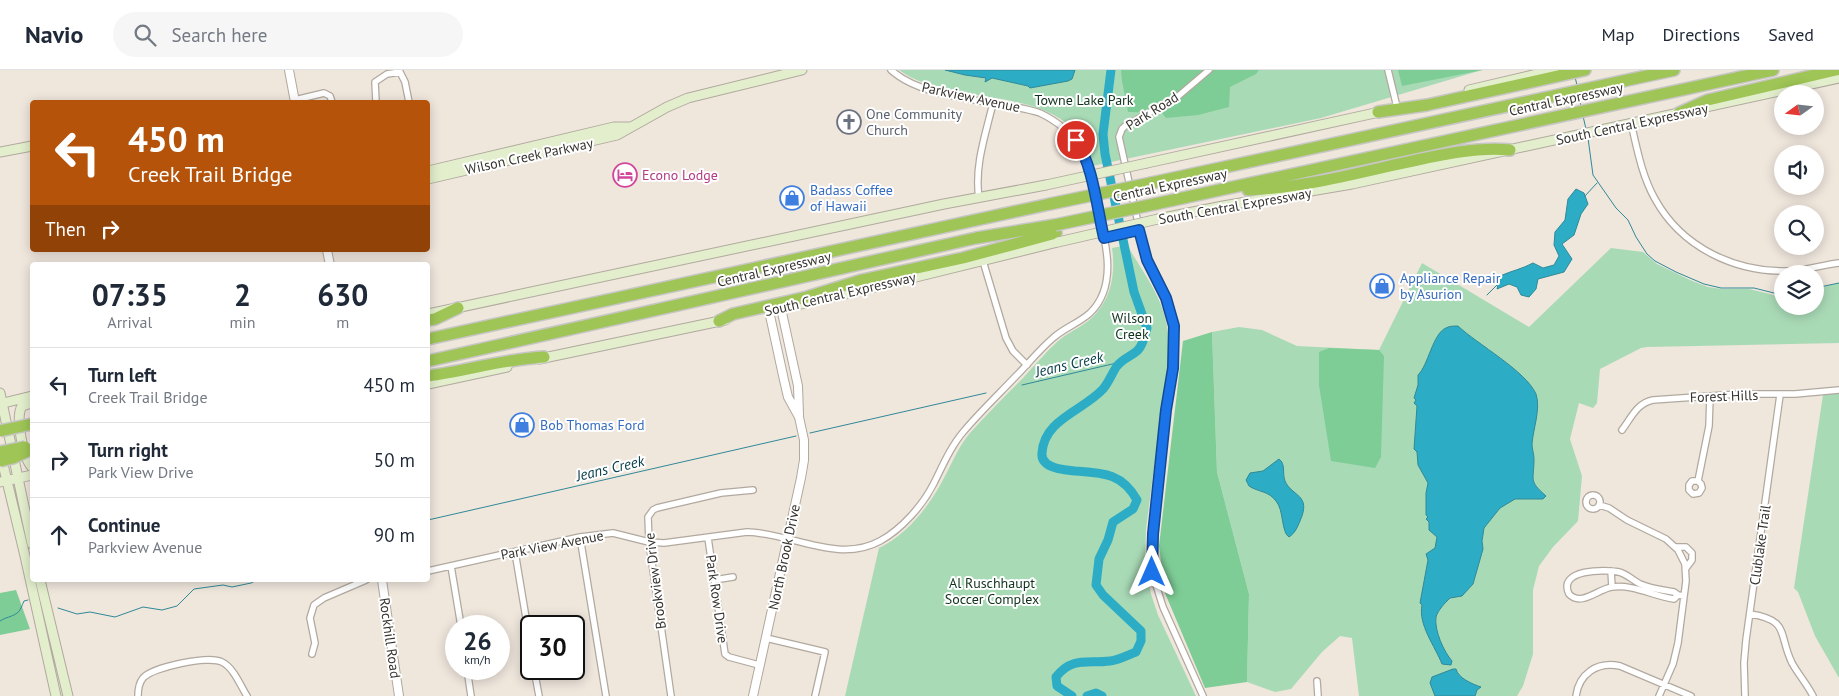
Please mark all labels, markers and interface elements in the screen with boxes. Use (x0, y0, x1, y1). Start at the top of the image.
search box (113, 12, 463, 57)
text: Navio (25, 19, 83, 50)
icon: search (131, 21, 159, 49)
text: Search here (171, 23, 267, 47)
text: Map (1602, 23, 1634, 46)
text: Directions (1662, 23, 1740, 46)
text: Saved (1768, 23, 1814, 46)
street label: Parkview Avenue (920, 78, 1022, 116)
street label: Central Expressway (1507, 78, 1625, 120)
north arrow (1774, 85, 1824, 135)
map controls (1774, 85, 1824, 315)
street label: Park Road (1122, 88, 1182, 134)
park label: Towne Lake Park (1034, 91, 1134, 109)
street label: South Central Expressway (1554, 99, 1710, 149)
place label: One Community Church (866, 105, 963, 139)
church icon: One Community Church (836, 109, 862, 135)
text: 450 m (128, 116, 225, 162)
pin (1055, 119, 1097, 161)
icon: left (45, 120, 110, 185)
icon: arrive (1062, 126, 1090, 154)
street label: Wilson Creek Parkway (463, 134, 595, 178)
button: sound (1774, 145, 1824, 195)
text: Creek Trail Bridge (128, 160, 292, 188)
hotel icon: Econo Lodge (612, 162, 638, 188)
street label: Central Expressway (1111, 164, 1229, 206)
place label: Econo Lodge (642, 166, 718, 184)
place label: Badass Coffee of Hawaii (810, 181, 893, 215)
street label: South Central Expressway (1157, 184, 1313, 228)
shop icon: Badass Coffee of Hawaii (779, 185, 805, 211)
button: search (1774, 205, 1824, 255)
icon: right (96, 215, 124, 243)
text: Then (45, 217, 86, 241)
street label: Central Expressway (715, 247, 833, 291)
button: layers (1774, 265, 1824, 315)
street label: South Central Expressway (763, 268, 918, 320)
place label: Appliance Repair by Asurion (1400, 269, 1501, 303)
shop icon: Appliance Repair by Asurion (1369, 273, 1395, 299)
text: 07:35 (92, 275, 168, 314)
text: 2 (234, 275, 251, 314)
text: 630 (317, 275, 368, 314)
park label: Wilson Creek (1112, 309, 1152, 343)
text: Arrival (107, 312, 152, 332)
text: min (230, 312, 256, 332)
text: m (336, 312, 349, 332)
water label: Jeans Creek (1032, 347, 1106, 381)
text: Turn left (88, 363, 157, 387)
icon: left (45, 371, 73, 399)
text: 450 m (363, 373, 415, 397)
street label: Forest Hills (1690, 386, 1759, 406)
text: Creek Trail Bridge (88, 387, 208, 407)
shop icon: Bob Thomas Ford (509, 412, 535, 438)
place label: Bob Thomas Ford (540, 416, 644, 434)
text: Turn right (88, 438, 168, 462)
icon: right (45, 446, 73, 474)
text: 50 m (374, 448, 415, 472)
water label: Jeans Creek (573, 451, 647, 485)
text: Park View Drive (88, 462, 194, 482)
street label: North Brook Drive (764, 503, 804, 611)
street label: Clublake Trail (1745, 504, 1775, 586)
text: Continue (88, 513, 160, 537)
icon: ahead (45, 521, 73, 549)
text: 90 m (374, 523, 415, 547)
street label: Park View Avenue (499, 526, 605, 564)
street label: Brookview Drive (640, 532, 670, 630)
text: Parkview Avenue (88, 537, 202, 557)
position arrow (1125, 545, 1177, 597)
street label: Park Row Drive (702, 554, 732, 644)
park label: Al Ruschhaupt Soccer Complex (945, 574, 1039, 608)
street label: Rockhill Road (375, 597, 405, 679)
speed limit sign: 30 (520, 615, 585, 680)
text: 26 (463, 625, 492, 657)
text: km/h (464, 652, 491, 667)

